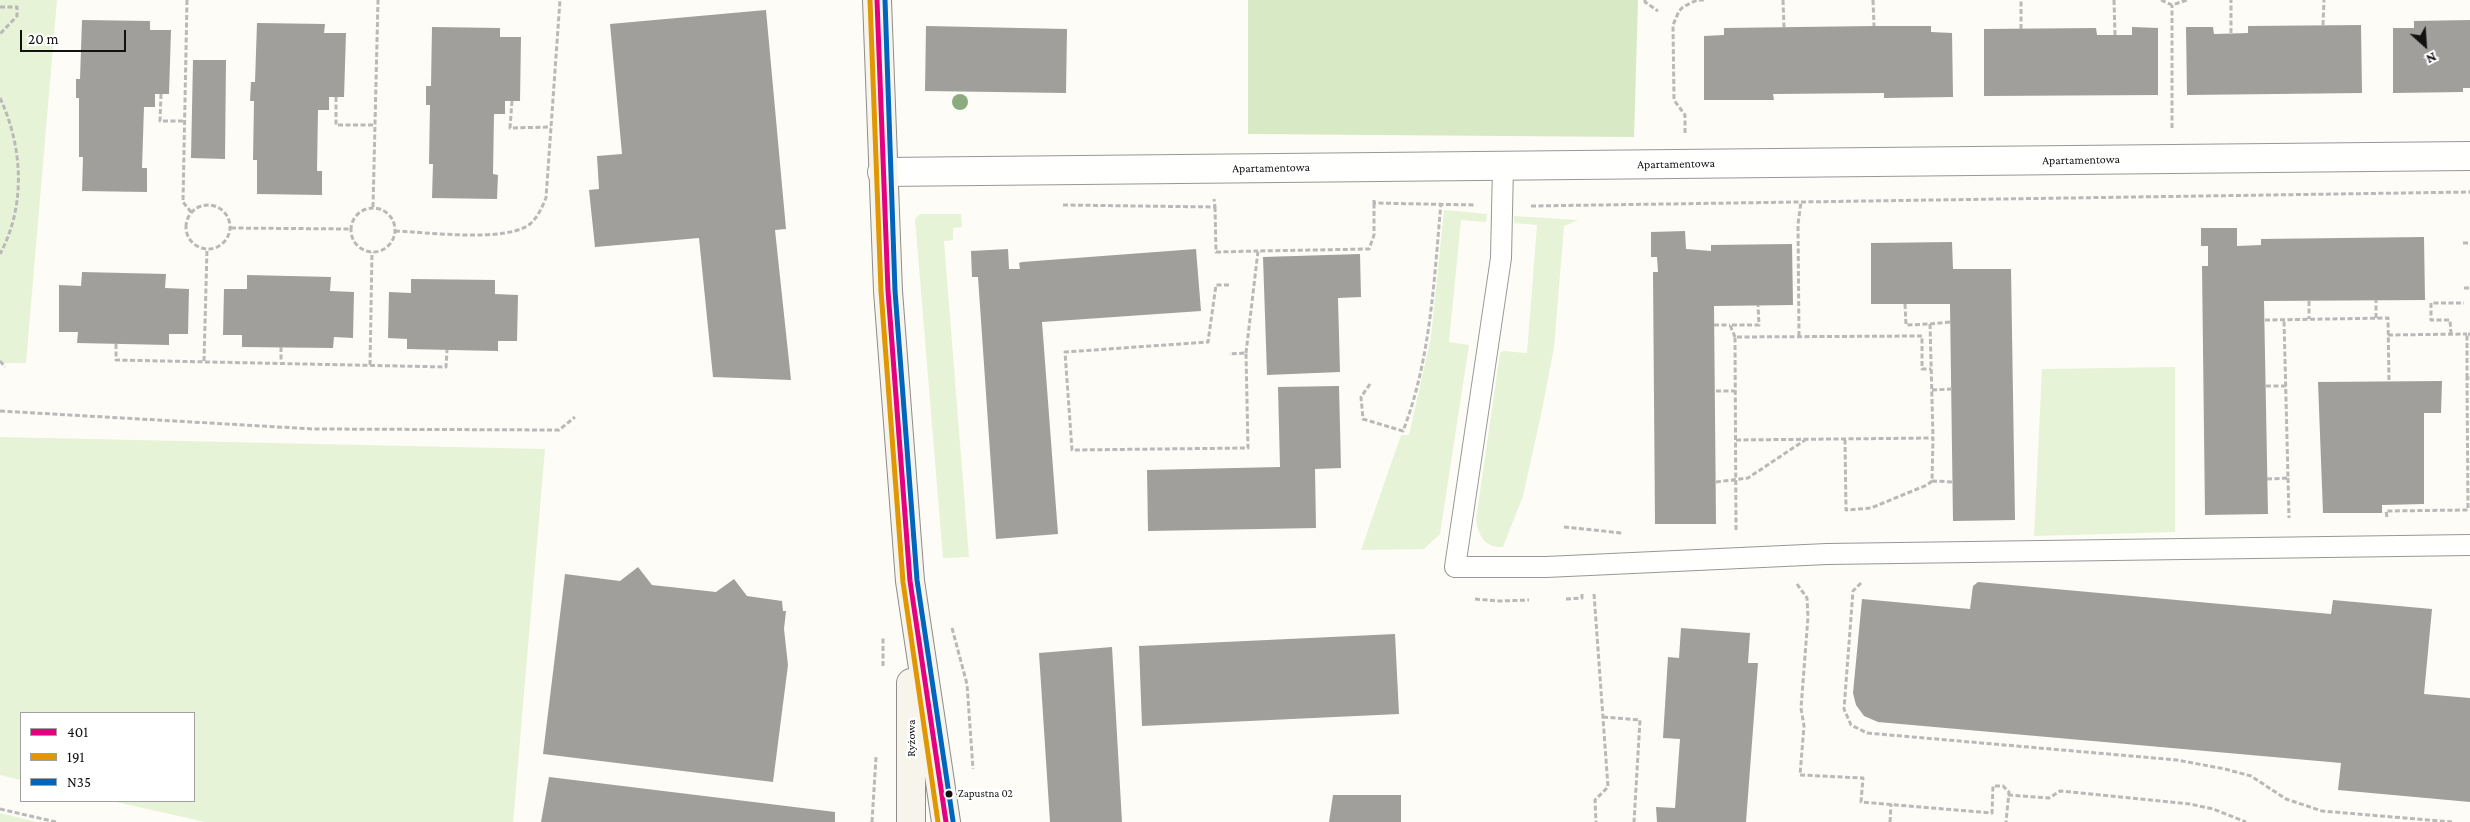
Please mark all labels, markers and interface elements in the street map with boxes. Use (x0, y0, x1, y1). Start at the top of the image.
scale bar (22, 20, 129, 52)
north arrow (2400, 20, 2450, 70)
text: 20 m (28, 31, 59, 47)
text: N (2424, 49, 2439, 68)
street label: Apartamentowa (2042, 152, 2120, 168)
street label: Apartamentowa (1637, 156, 1715, 172)
street label: Apartamentowa (1232, 160, 1310, 176)
legend (20, 712, 195, 802)
street label: Ryżowa (904, 719, 918, 757)
text: 401 (67, 724, 88, 740)
text: 191 (67, 749, 85, 765)
text: N35 (67, 774, 91, 790)
place label: Zapustna 02 (958, 787, 1013, 801)
marker: Zapustna 02 (944, 789, 954, 799)

